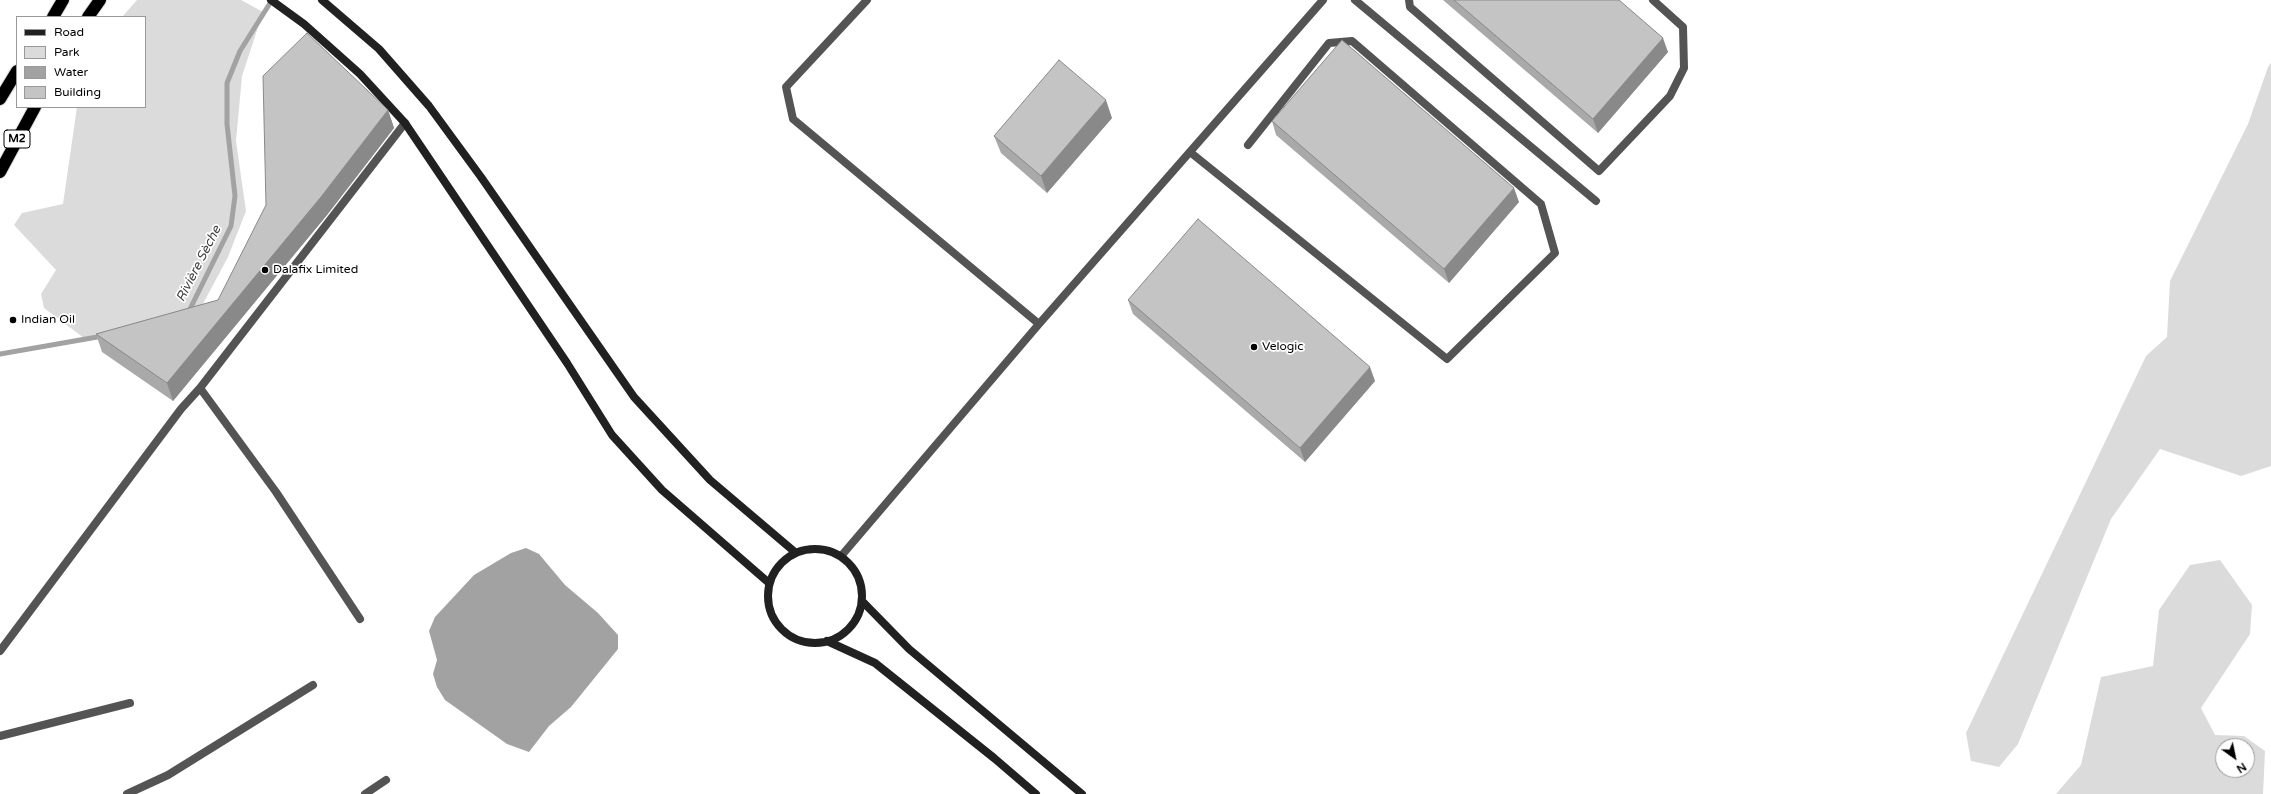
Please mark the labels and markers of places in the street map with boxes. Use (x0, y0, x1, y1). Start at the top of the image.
place label: Dalafix Limited (273, 263, 358, 277)
marker: Dalafix Limited (260, 265, 270, 275)
place label: Indian Oil (21, 313, 75, 327)
marker: Indian Oil (8, 315, 18, 325)
place label: Velogic (1262, 340, 1304, 354)
marker: Velogic (1249, 342, 1259, 352)

